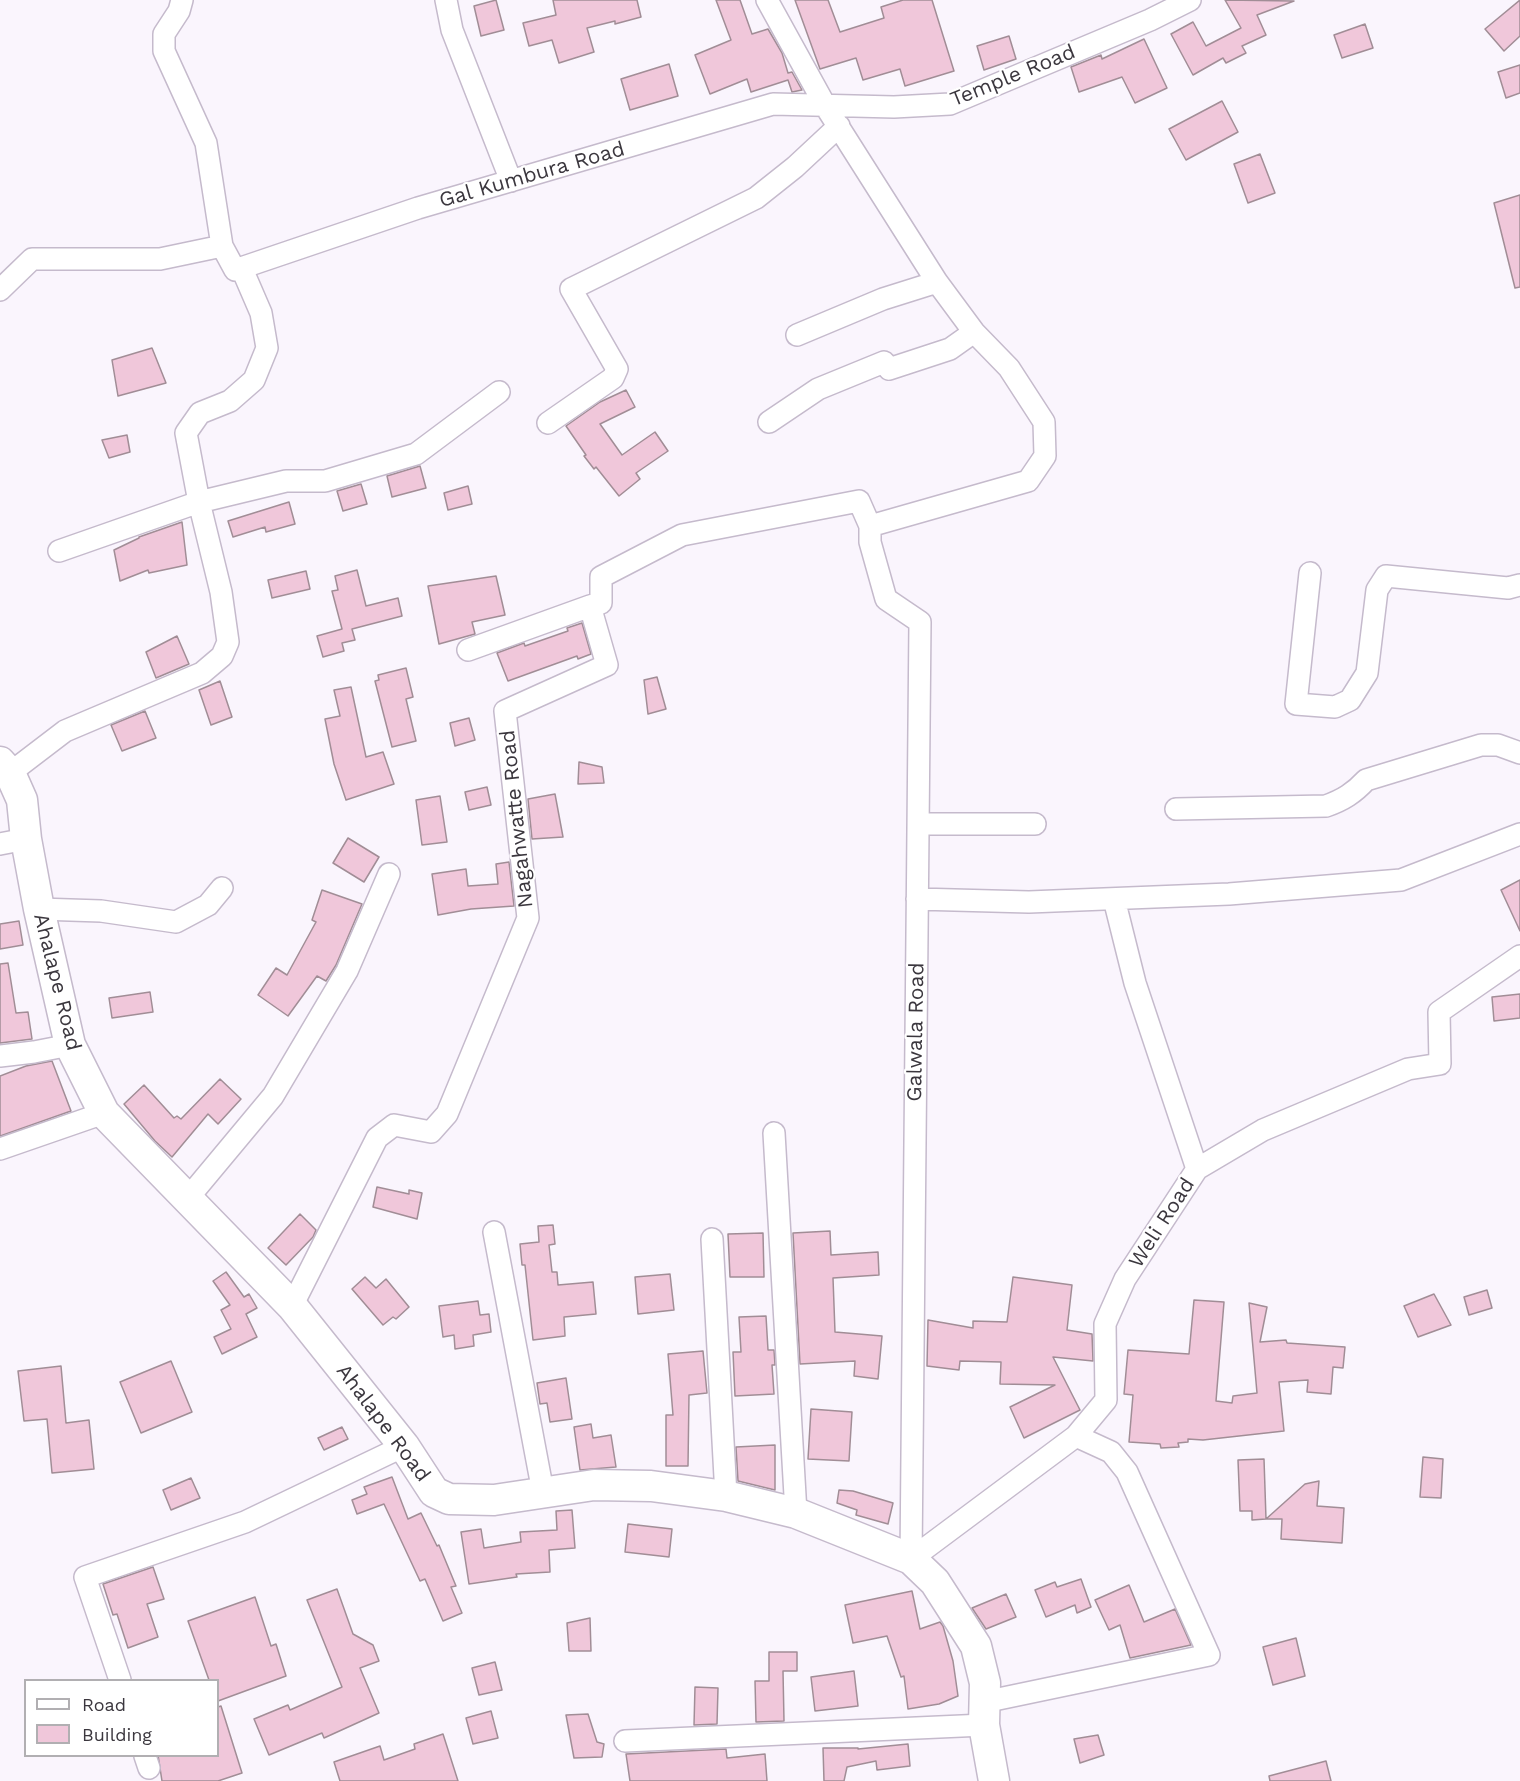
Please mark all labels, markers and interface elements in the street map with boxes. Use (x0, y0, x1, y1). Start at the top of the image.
street label: Temple Road (947, 39, 1079, 113)
street label: Gal Kumbura Road (436, 136, 628, 214)
street label: Nagahwatte Road (495, 729, 539, 909)
street label: Ahalape Road (28, 911, 86, 1053)
street label: Galwala Road (902, 962, 930, 1102)
street label: Weli Road (1124, 1173, 1200, 1273)
street label: Ahalape Road (331, 1359, 435, 1487)
legend (24, 1679, 219, 1757)
text: Road (82, 1694, 126, 1715)
text: Building (82, 1724, 152, 1745)

